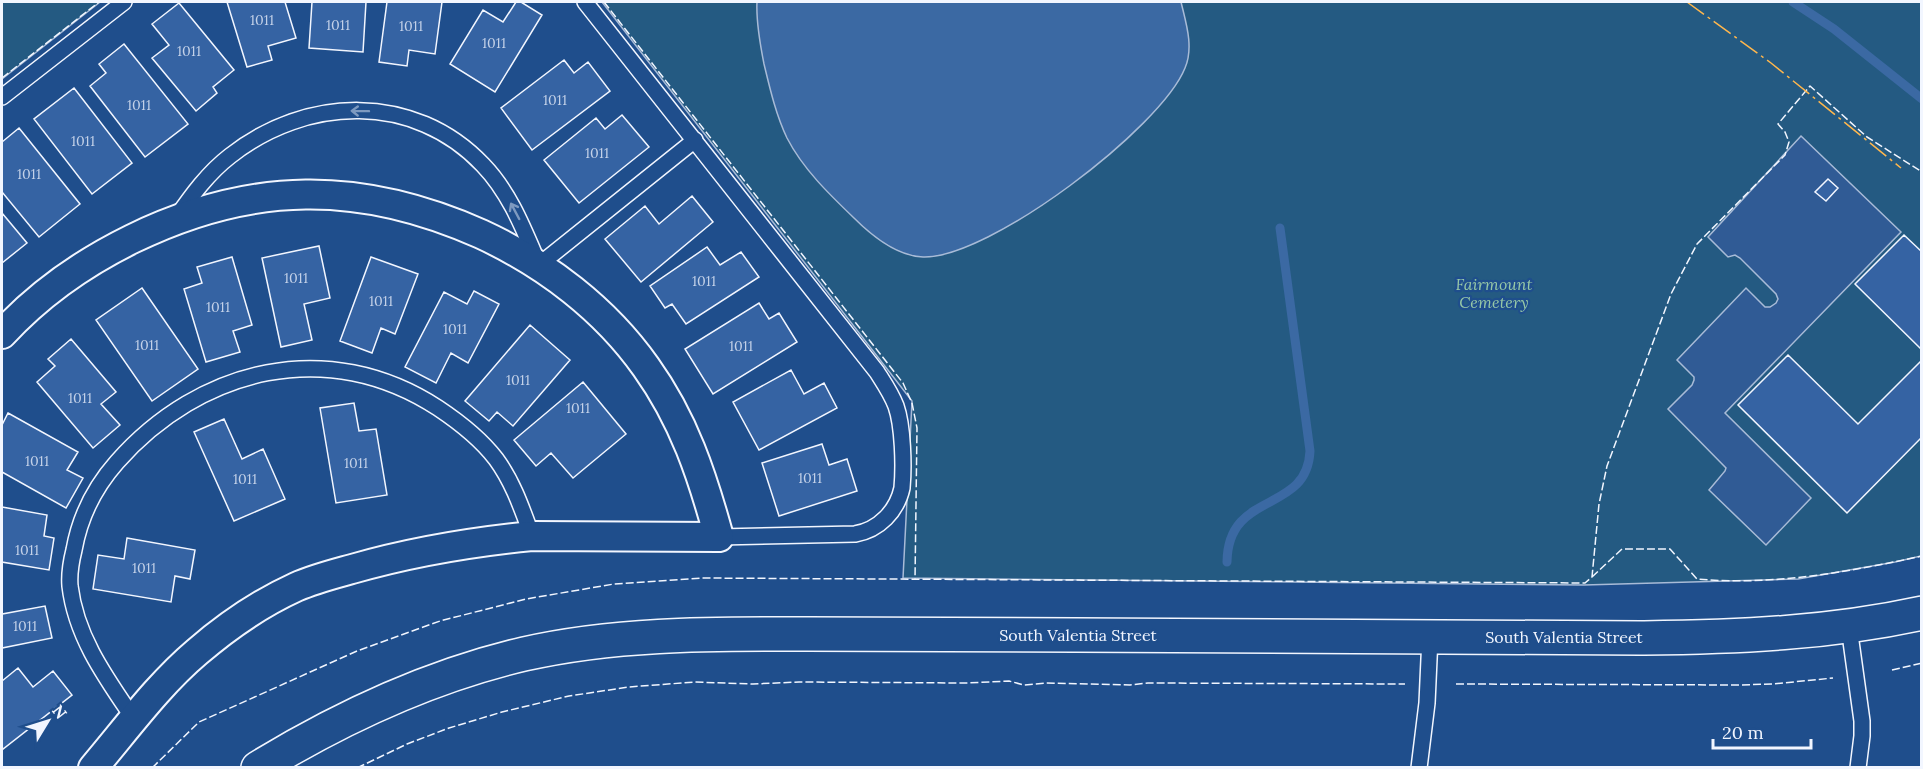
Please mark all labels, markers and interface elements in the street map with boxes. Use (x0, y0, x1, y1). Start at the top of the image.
house number: 1011 (250, 11, 274, 29)
house number: 1011 (326, 16, 350, 34)
house number: 1011 (399, 17, 423, 35)
house number: 1011 (482, 34, 506, 52)
house number: 1011 (177, 42, 201, 60)
house number: 1011 (543, 91, 567, 109)
house number: 1011 (127, 96, 151, 114)
one-way arrow (350, 105, 370, 117)
house number: 1011 (71, 132, 95, 150)
house number: 1011 (585, 144, 609, 162)
house number: 1011 (17, 165, 41, 183)
one-way arrow (509, 203, 520, 221)
house number: 1011 (284, 269, 308, 287)
house number: 1011 (692, 272, 716, 290)
park label: Fairmount Cemetery (1456, 274, 1533, 312)
house number: 1011 (369, 292, 393, 310)
house number: 1011 (206, 298, 230, 316)
house number: 1011 (443, 320, 467, 338)
house number: 1011 (135, 336, 159, 354)
house number: 1011 (729, 337, 753, 355)
house number: 1011 (506, 371, 530, 389)
house number: 1011 (68, 389, 92, 407)
house number: 1011 (566, 399, 590, 417)
house number: 1011 (25, 452, 49, 470)
house number: 1011 (344, 454, 368, 472)
house number: 1011 (798, 469, 822, 487)
house number: 1011 (233, 470, 257, 488)
house number: 1011 (15, 541, 39, 559)
house number: 1011 (132, 559, 156, 577)
house number: 1011 (13, 617, 37, 635)
street label: South Valentia Street (999, 625, 1157, 645)
street label: South Valentia Street (1485, 627, 1643, 647)
north arrow (18, 691, 78, 751)
text: N (48, 701, 72, 723)
scale bar (1713, 712, 1810, 750)
text: 20 m (1722, 721, 1764, 744)

